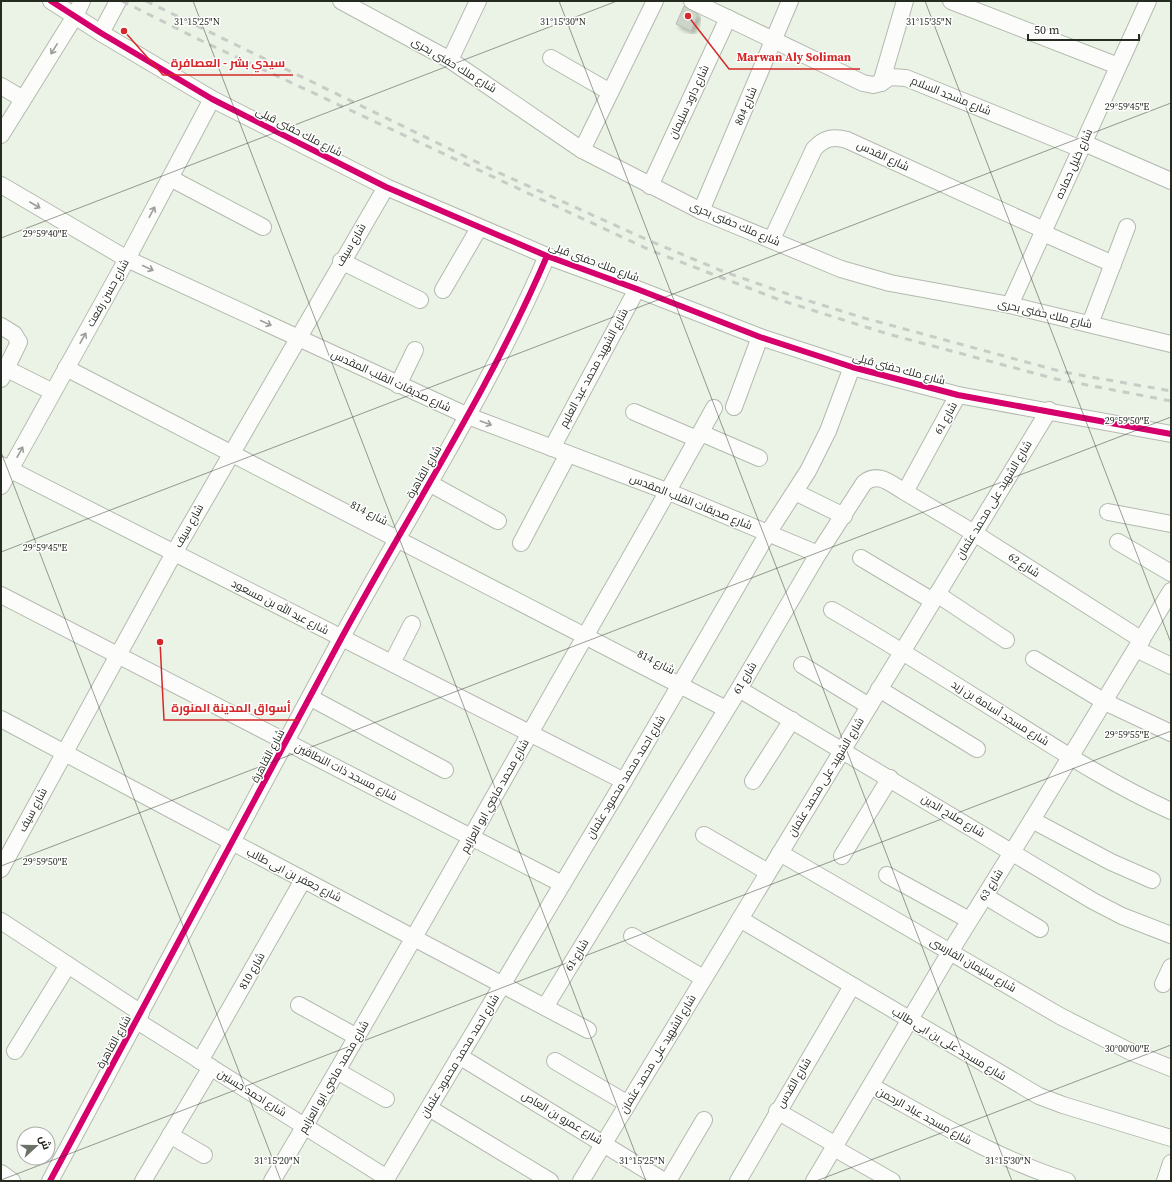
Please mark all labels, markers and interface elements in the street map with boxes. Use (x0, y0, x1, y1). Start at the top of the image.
text: 31°15'25"N (174, 15, 220, 28)
text: 31°15'30"N (540, 15, 586, 28)
text: 31°15'35"N (906, 15, 952, 28)
scale bar (1028, 16, 1139, 42)
text: 50 m (1034, 22, 1060, 38)
street label: شارع ملك حفنى بحرى (409, 34, 499, 96)
one-way arrow (50, 43, 58, 55)
callout: Marwan Aly Soliman (729, 45, 860, 69)
text: Marwan Aly Soliman (737, 49, 852, 65)
callout: سيدي بشر - العصافرة (163, 51, 293, 75)
text: سيدي بشر - العصافرة (171, 55, 285, 73)
street label: شارع داود سليمان (665, 63, 713, 141)
street label: شارع مسجد السلام (909, 73, 993, 119)
street label: شارع 804 (731, 84, 761, 128)
text: 29°59'45"E (1105, 100, 1149, 113)
street label: شارع ملك حفنى قبلى (253, 104, 345, 160)
street label: شارع خليل حماده (1052, 127, 1096, 201)
street label: شارع القدس (854, 137, 912, 175)
street label: شارع ملك حفنى بحرى (688, 198, 782, 250)
one-way arrow (29, 201, 41, 209)
one-way arrow (149, 206, 156, 218)
street label: شارع سيف (332, 221, 370, 269)
text: 29°59'40"E (23, 227, 67, 240)
street label: شارع ملك حفنى قبلى (547, 239, 641, 285)
street label: شارع حسن رفعت (83, 257, 133, 329)
one-way arrow (141, 265, 153, 273)
street label: شارع ملك حفنى بحرى (996, 296, 1094, 332)
street label: شارع الشهيد محمد عبد العليم (556, 306, 632, 430)
one-way arrow (259, 320, 271, 327)
one-way arrow (79, 332, 87, 344)
street label: شارع صديقات القلب المقدس (329, 347, 453, 415)
street label: شارع ملك حفنى قبلى (851, 349, 947, 389)
street label: شارع 61 (931, 399, 961, 437)
text: 29°59'50"E (1105, 414, 1149, 427)
one-way arrow (480, 420, 492, 428)
street label: شارع الشهيد على محمد عثمان (952, 438, 1036, 562)
street label: شارع القاهرة (403, 443, 445, 501)
one-way arrow (17, 446, 24, 458)
street label: شارع صديقات القلب المقدس (628, 471, 754, 533)
street label: شارع 814 (348, 497, 390, 529)
street label: شارع سيف (171, 501, 207, 551)
text: 29°59'45"E (23, 541, 67, 554)
street label: شارع 62 (1005, 549, 1043, 581)
street label: شارع عبد الله بن مسعود (229, 575, 332, 638)
street label: شارع 814 (635, 646, 677, 678)
street label: شارع 61 (730, 659, 760, 697)
street label: شارع مسجد أسامة بن زيد (948, 677, 1052, 749)
callout: أسواق المدينة المنورة (164, 696, 299, 720)
text: أسواق المدينة المنورة (171, 700, 291, 716)
street label: شارع احمد محمد محمود عثمان (583, 712, 669, 842)
street label: شارع الشهيد على محمد عثمان (784, 715, 868, 839)
street label: شارع القاهرة (248, 727, 288, 785)
text: 29°59'55"E (1105, 728, 1149, 741)
street label: شارع محمد ماضي ابو العزايم (457, 736, 533, 856)
street label: شارع مسجد ذات النطاقين (292, 740, 400, 804)
street label: شارع سيف (15, 785, 51, 835)
street label: شارع صلاح الدين (918, 791, 988, 841)
street label: شارع جعفر بن ابى طالب (244, 845, 344, 905)
text: 29°59'50"E (23, 855, 67, 868)
street label: شارع 63 (975, 866, 1007, 904)
street label: شارع سليمان الفارسى (927, 934, 1019, 996)
street label: شارع 61 (562, 936, 592, 974)
street label: شارع 810 (235, 950, 269, 992)
street label: شارع احمد محمد محمود عثمان (417, 991, 503, 1121)
street label: شارع الشهيد على محمد عثمان (616, 992, 700, 1116)
street label: شارع مسجد على بن ابى طالب (889, 1004, 1009, 1084)
street label: شارع القاهرة (93, 1013, 135, 1071)
street label: شارع محمد ماضي ابو العزايم (295, 1018, 373, 1136)
text: 30°00'00"E (1105, 1042, 1149, 1055)
street label: شارع القدس (773, 1055, 815, 1111)
street label: شارع احمد حسنين (215, 1066, 289, 1120)
street label: شارع مسجد عباد الرحمن (874, 1084, 974, 1148)
street label: شارع عمرو بن العاص (519, 1088, 605, 1148)
north arrow (16, 1126, 56, 1166)
text: ش (35, 1133, 54, 1152)
text: 31°15'20"N (254, 1154, 300, 1167)
text: 31°15'25"N (619, 1154, 665, 1167)
text: 31°15'30"N (985, 1154, 1031, 1167)

